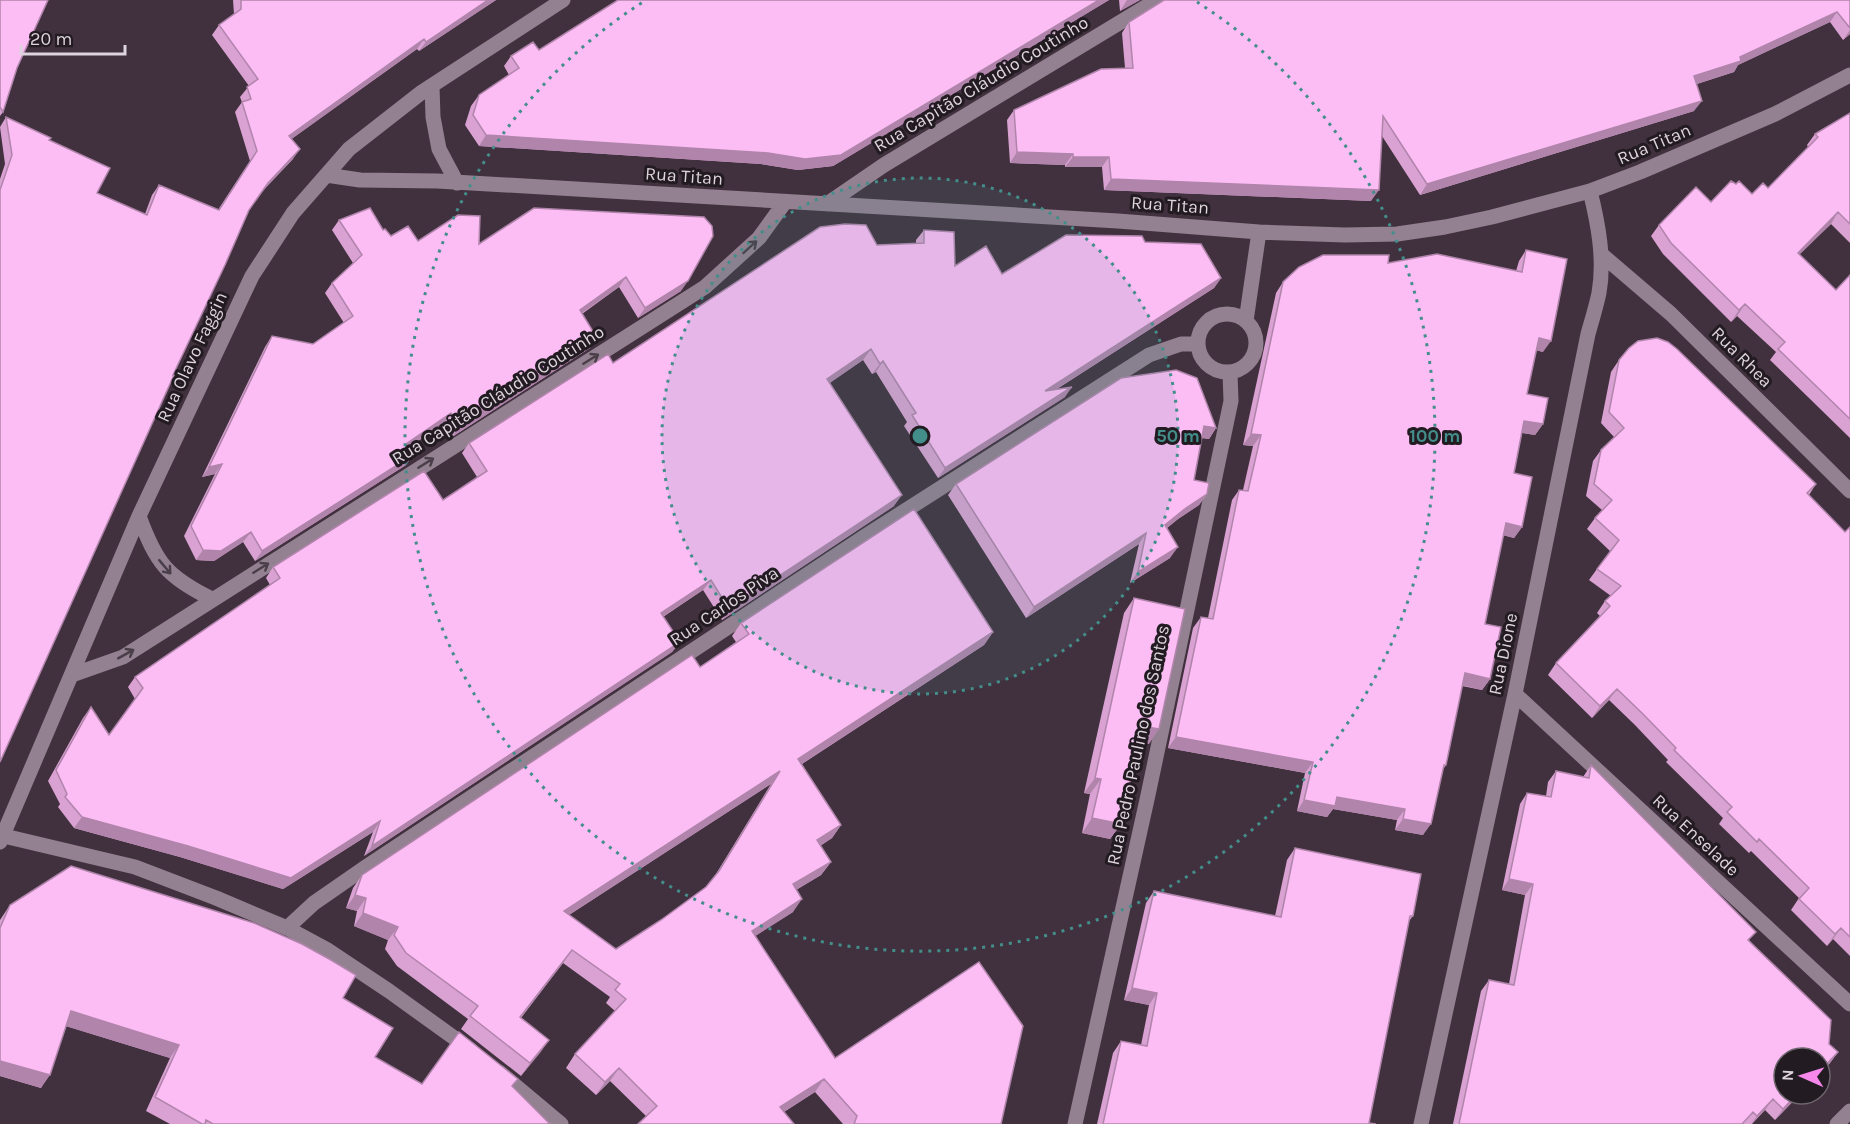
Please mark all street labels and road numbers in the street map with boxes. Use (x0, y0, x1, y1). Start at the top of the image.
street label: Rua Capitão Cláudio Coutinho (870, 11, 1092, 157)
street label: Rua Titan (1614, 119, 1694, 169)
street label: Rua Titan (644, 162, 724, 190)
street label: Rua Titan (1130, 191, 1210, 219)
street label: Rua Olavo Faggin (152, 288, 232, 426)
street label: Rua Capitão Cláudio Coutinho (388, 320, 608, 470)
street label: Rua Rhea (1707, 322, 1777, 392)
street label: Rua Carlos Piva (665, 562, 783, 650)
street label: Rua Dione (1484, 611, 1522, 697)
street label: Rua Pedro Paulino dos Santos (1102, 623, 1174, 867)
street label: Rua Enselade (1648, 789, 1744, 881)

